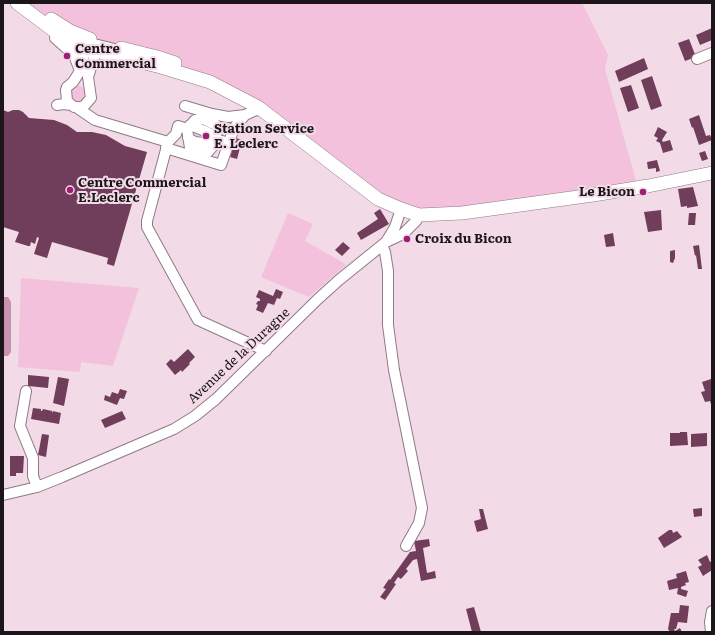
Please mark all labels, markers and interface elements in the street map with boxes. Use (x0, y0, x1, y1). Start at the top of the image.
place label: Centre Commercial (75, 41, 156, 72)
marker: Centre Commercial (62, 51, 72, 61)
place label: Station Service E. Leclerc (214, 121, 314, 152)
marker: Station Service E. Leclerc (201, 131, 211, 141)
place label: Centre Commercial E.Leclerc (78, 175, 206, 206)
place label: Le Bicon (579, 184, 635, 200)
marker: Centre Commercial E.Leclerc (65, 185, 75, 195)
marker: Le Bicon (638, 187, 648, 197)
place label: Croix du Bicon (415, 231, 512, 247)
marker: Croix du Bicon (402, 234, 412, 244)
street label: Avenue de la Duragne (185, 305, 293, 407)

